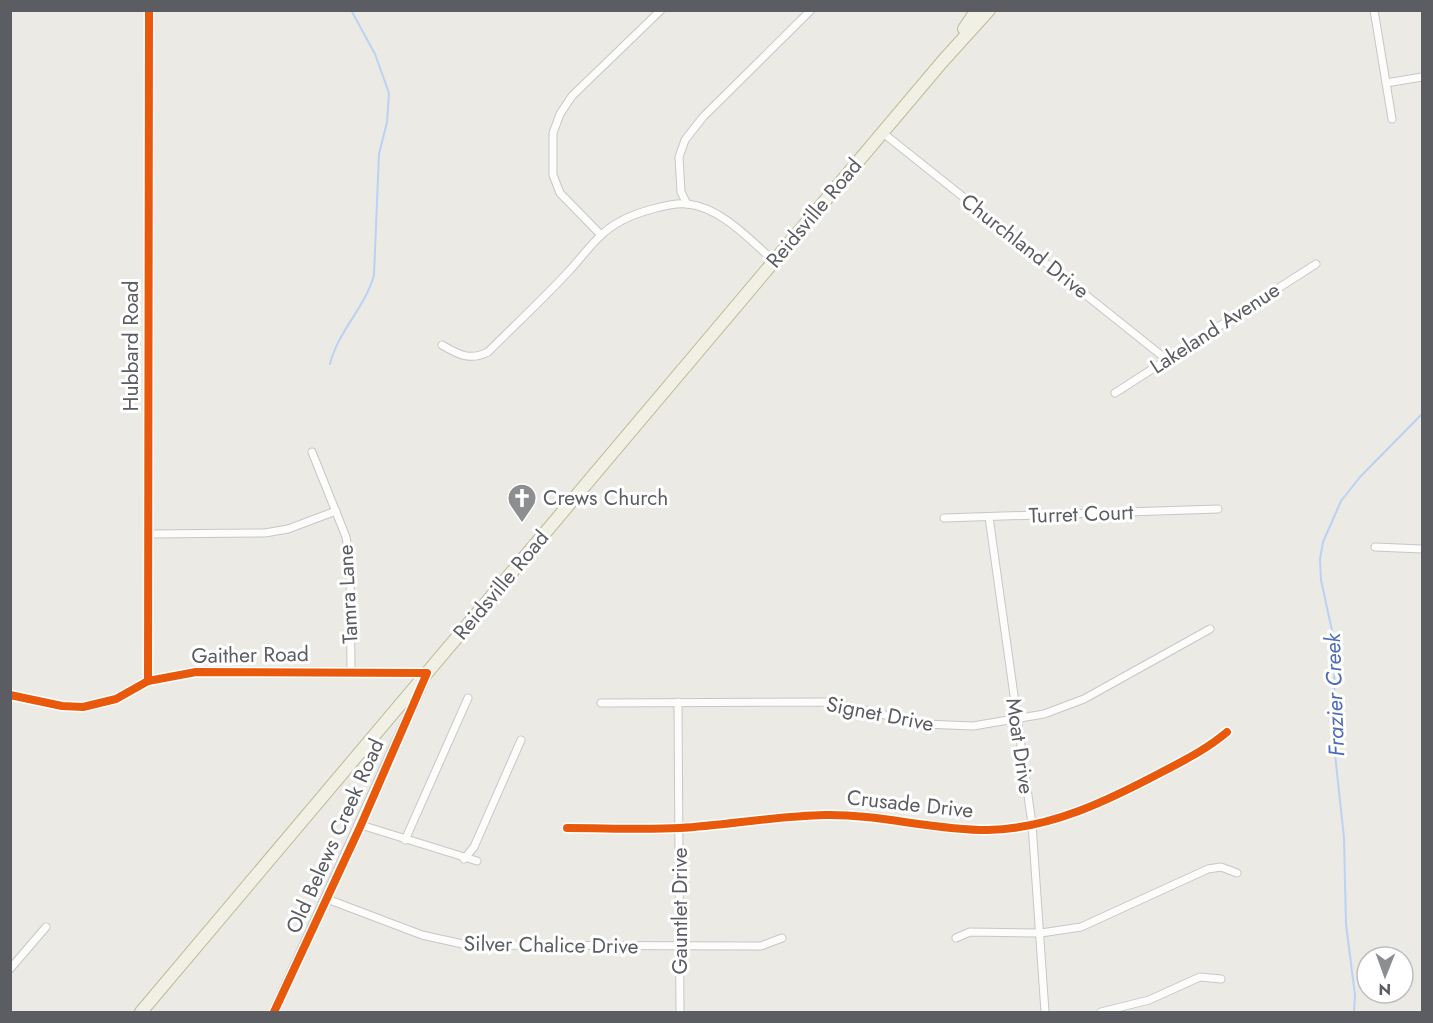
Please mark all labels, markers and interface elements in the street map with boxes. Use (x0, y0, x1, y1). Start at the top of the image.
street label: Reidsville Road (759, 152, 869, 274)
street label: Churchland Drive (955, 186, 1096, 306)
street label: Lakeland Avenue (1144, 275, 1286, 381)
street label: Hubbard Road (116, 281, 146, 411)
church icon: Crews Church (506, 482, 538, 524)
place label: Crews Church (543, 483, 668, 513)
street label: Turret Court (1028, 497, 1134, 531)
street label: Reidsville Road (446, 524, 556, 646)
street label: Tamra Lane (330, 544, 366, 644)
water label: Frazier Creek (1316, 631, 1352, 757)
street label: Gaither Road (191, 639, 309, 671)
street label: Signet Drive (824, 689, 936, 739)
street label: Moat Drive (998, 696, 1042, 796)
street label: Old Belews Creek Road (279, 734, 391, 938)
street label: Crusade Drive (845, 782, 975, 826)
street label: Gauntlet Drive (665, 847, 695, 975)
street label: Silver Chalice Drive (463, 928, 639, 962)
north arrow (1355, 945, 1415, 1005)
text: N (1378, 978, 1391, 1001)

